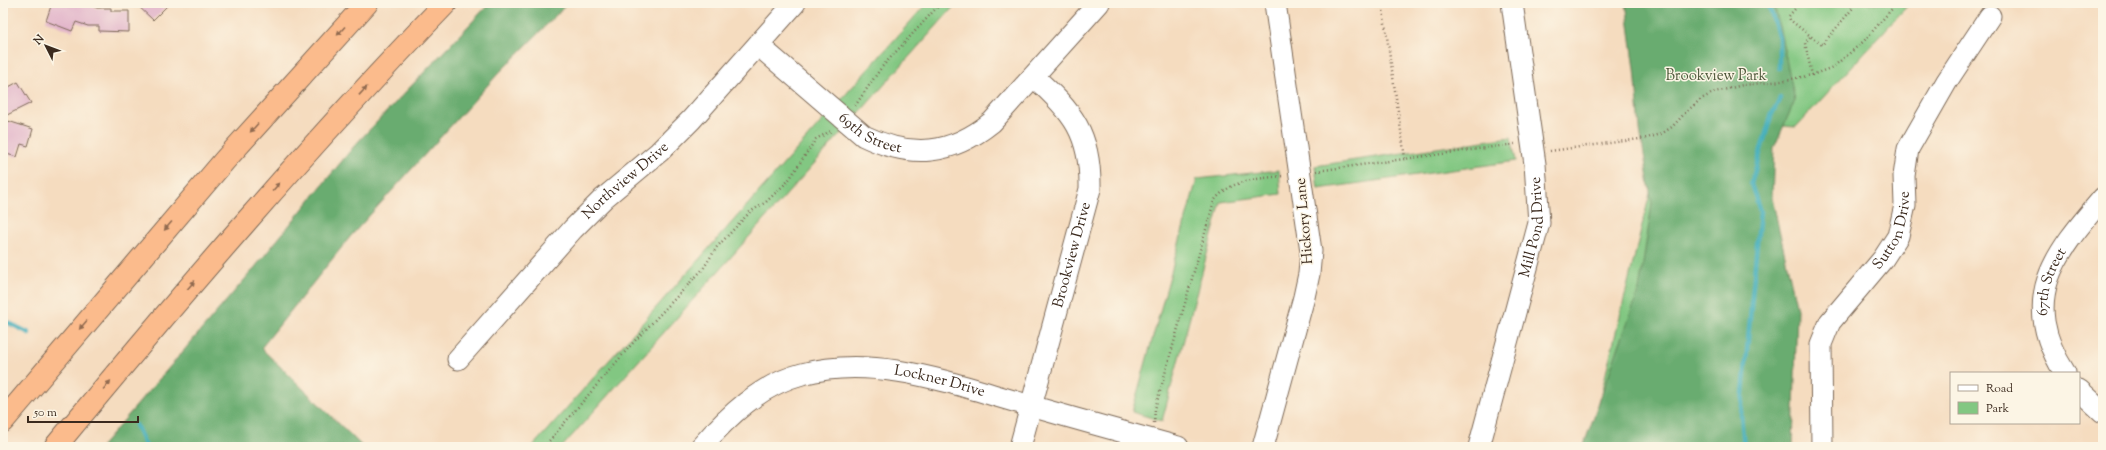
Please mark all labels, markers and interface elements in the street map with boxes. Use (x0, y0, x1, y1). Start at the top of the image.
north arrow (26, 26, 66, 66)
one-way arrow (336, 26, 345, 37)
text: N (30, 31, 48, 49)
park label: Brookview Park (1665, 66, 1767, 87)
one-way arrow (358, 86, 367, 95)
street label: 69th Street (834, 108, 904, 159)
one-way arrow (249, 123, 259, 133)
street label: Northview Drive (578, 137, 674, 224)
street label: Mill Pond Drive (1514, 176, 1550, 280)
street label: Hickory Lane (1291, 177, 1319, 265)
one-way arrow (271, 182, 281, 192)
street label: Sutton Drive (1868, 191, 1916, 274)
street label: Brookview Drive (1048, 200, 1096, 310)
one-way arrow (164, 221, 173, 231)
street label: 67th Street (2032, 244, 2072, 316)
one-way arrow (186, 280, 195, 291)
one-way arrow (79, 319, 88, 330)
street label: Lockner Drive (893, 360, 988, 403)
legend (1950, 372, 2080, 424)
one-way arrow (102, 379, 111, 390)
text: Road (1986, 380, 2013, 398)
scale bar (28, 398, 138, 424)
text: Park (1986, 400, 2009, 418)
text: 50 m (33, 404, 57, 422)

